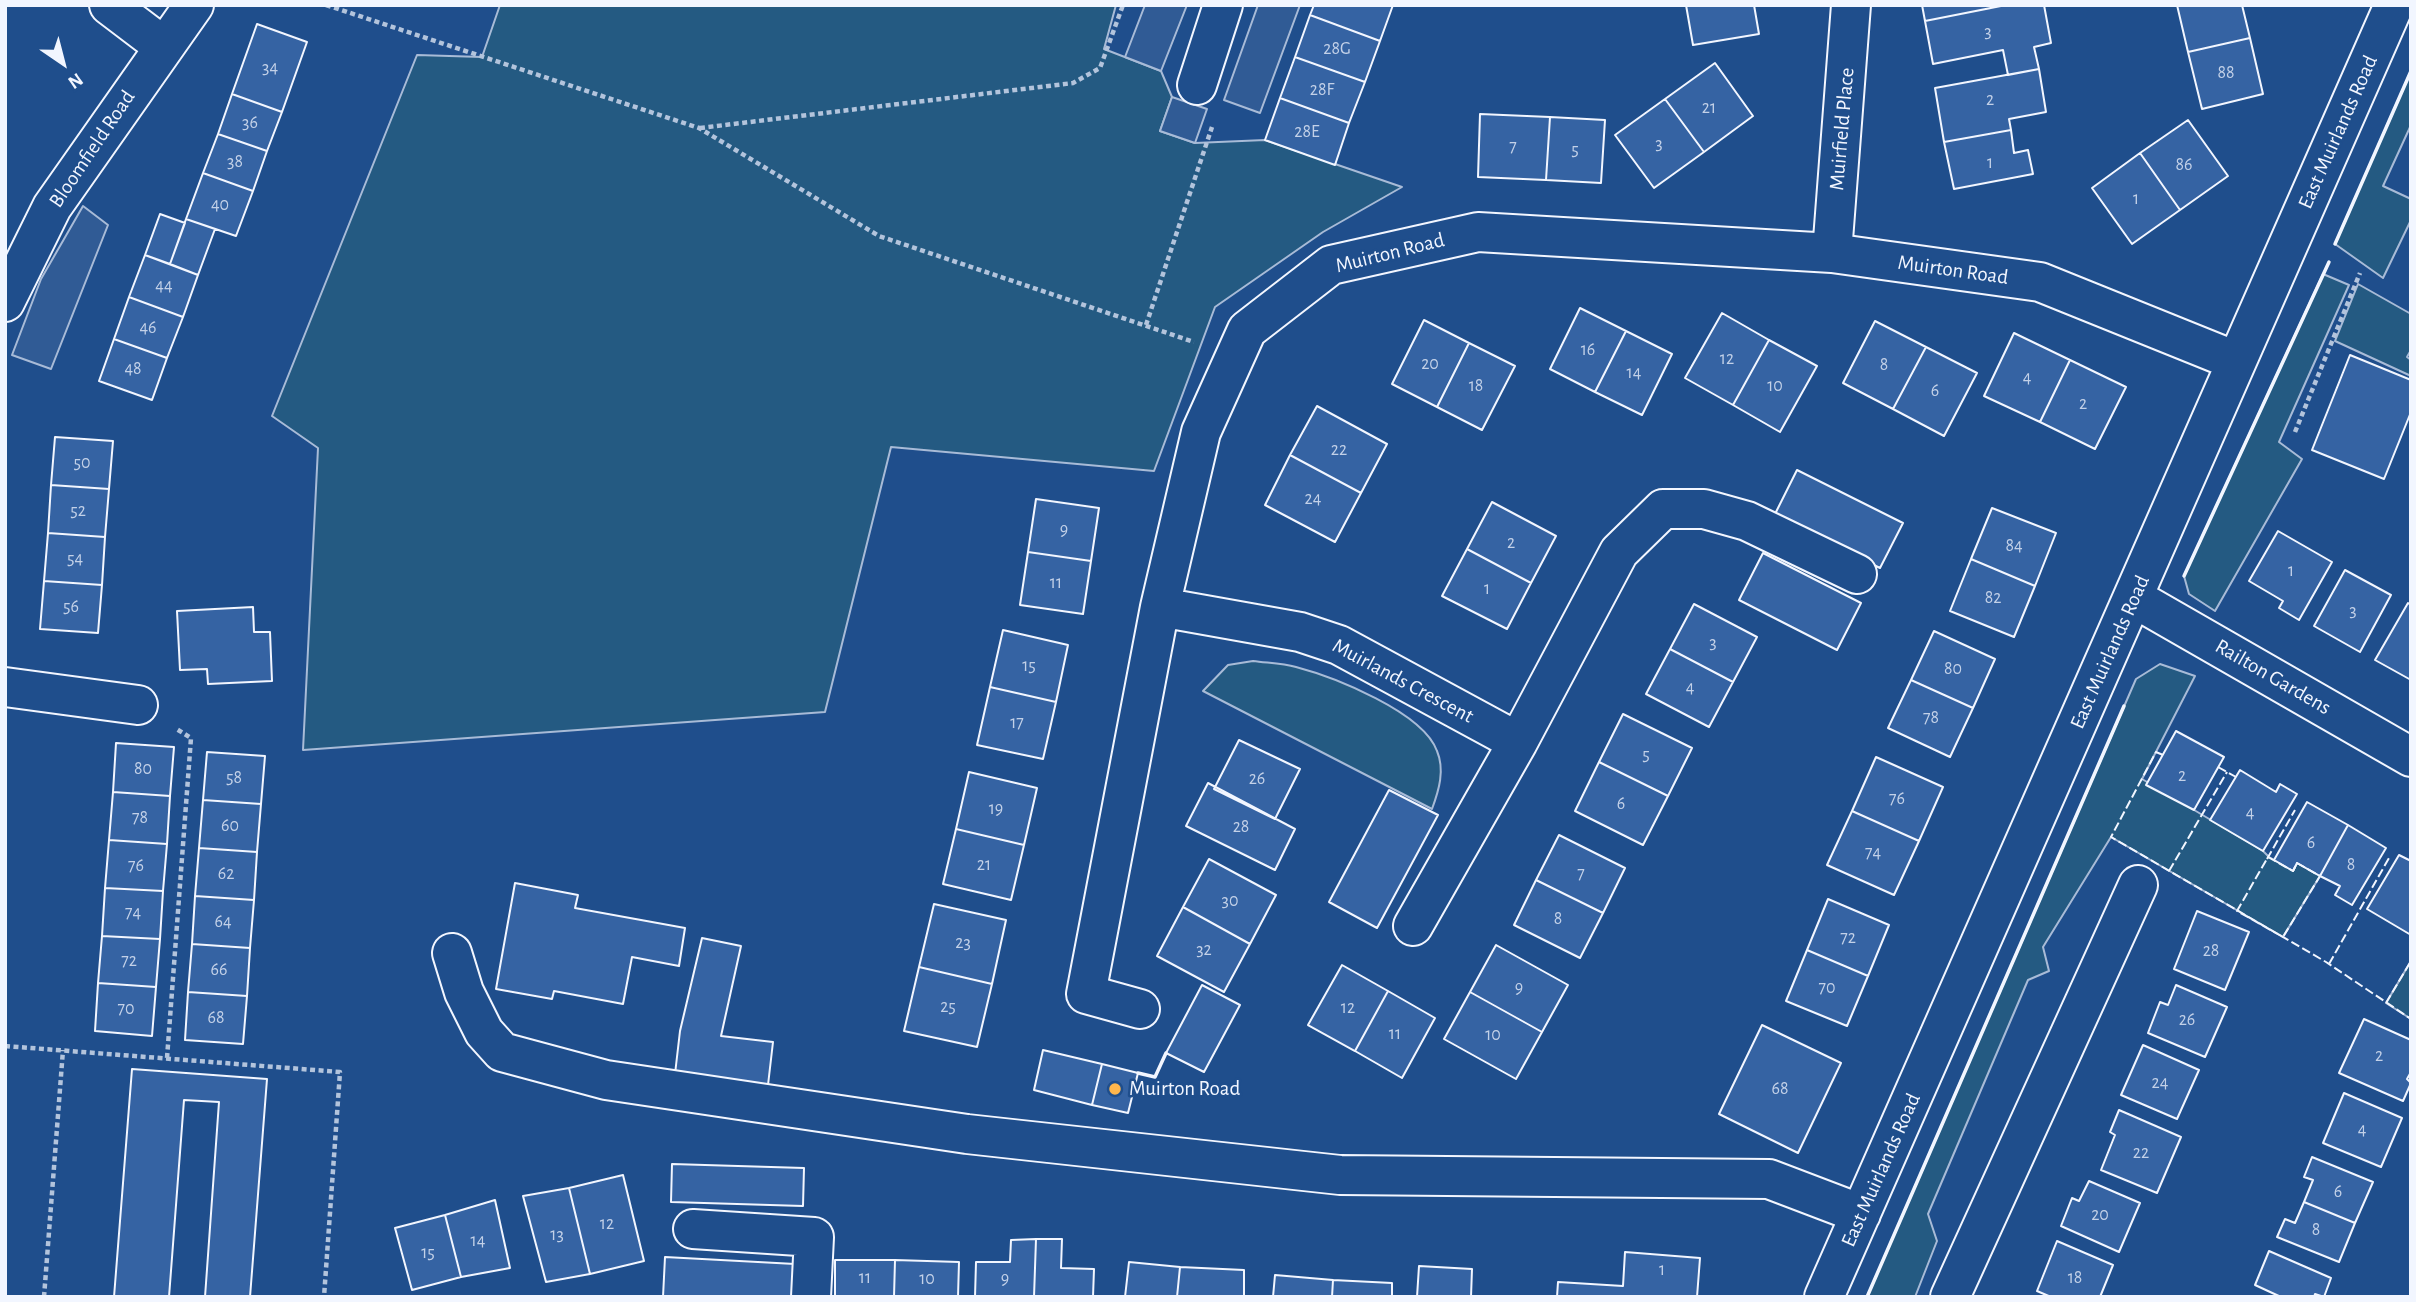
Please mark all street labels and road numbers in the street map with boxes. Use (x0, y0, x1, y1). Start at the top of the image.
street label: East Muirlands Road (2293, 51, 2383, 213)
street label: Muirfield Place (1824, 67, 1860, 191)
street label: Bloomfield Road (44, 86, 140, 212)
street label: Muirton Road (1333, 227, 1447, 279)
street label: Muirton Road (1896, 250, 2010, 290)
street label: East Muirlands Road (2065, 571, 2155, 733)
street label: Muirlands Crescent (1328, 633, 1478, 729)
street label: Railton Gardens (2210, 634, 2336, 720)
street label: East Muirlands Road (1836, 1089, 1926, 1251)

